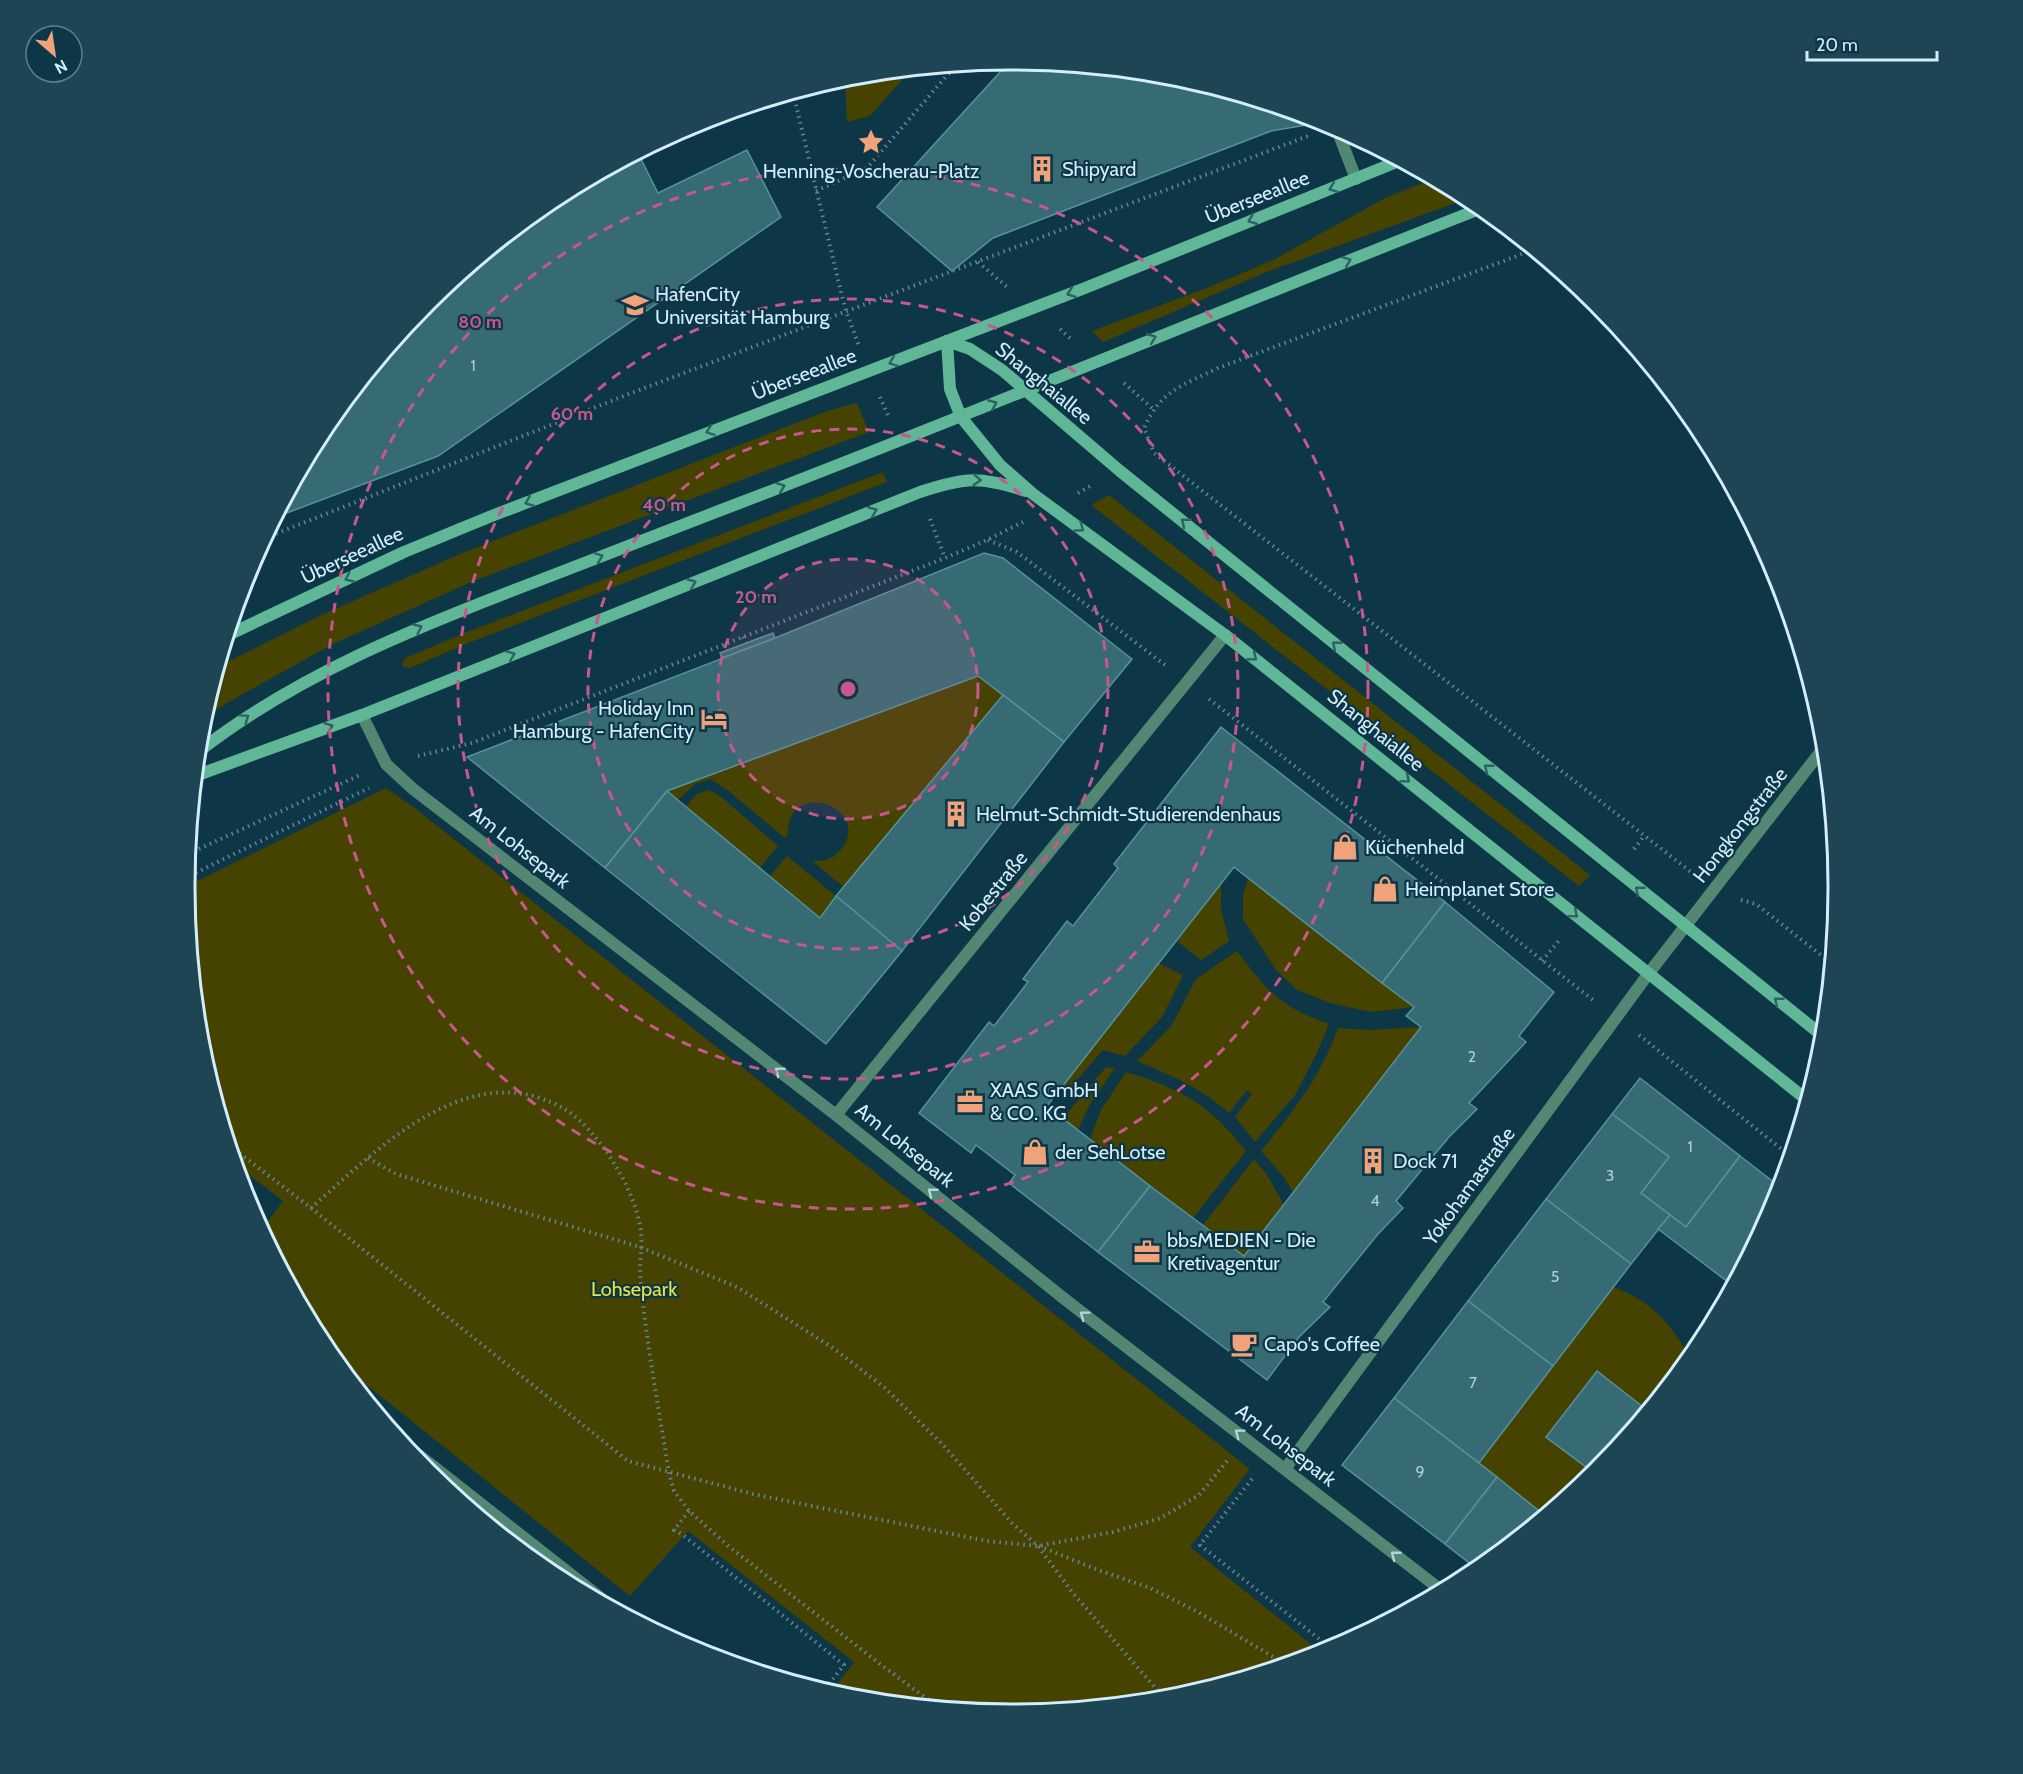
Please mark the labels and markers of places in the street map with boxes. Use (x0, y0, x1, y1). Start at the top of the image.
place icon: Henning-Voscherau-Platz (856, 127, 886, 157)
building icon: Shipyard (1027, 154, 1057, 184)
place label: Shipyard (1062, 157, 1136, 181)
place label: Henning-Voscherau-Platz (763, 159, 979, 183)
place label: HafenCity Universität Hamburg (655, 282, 831, 329)
school or university icon: HafenCity Universität Hamburg (620, 290, 650, 320)
centre of rings (838, 679, 858, 699)
place label: Holiday Inn Hamburg - HafenCity (513, 696, 694, 743)
hotel icon: Holiday Inn Hamburg - HafenCity (699, 704, 729, 734)
building icon: Helmut-Schmidt-Studierendenhaus (941, 799, 971, 829)
place label: Helmut-Schmidt-Studierendenhaus (976, 802, 1281, 826)
shop icon: Küchenheld (1330, 832, 1360, 862)
place label: Küchenheld (1365, 835, 1464, 859)
shop icon: Heimplanet Store (1370, 874, 1400, 904)
place label: Heimplanet Store (1405, 877, 1554, 901)
place label: XAAS GmbH & CO. KG (990, 1078, 1098, 1125)
office icon: XAAS GmbH & CO. KG (955, 1087, 985, 1117)
shop icon: der SehLotse (1020, 1137, 1050, 1167)
place label: der SehLotse (1055, 1140, 1166, 1164)
building icon: Dock 71 (1358, 1146, 1388, 1176)
place label: Dock 71 (1393, 1149, 1458, 1173)
place label: bbsMEDIEN - Die Kretivagentur (1167, 1228, 1316, 1275)
office icon: bbsMEDIEN - Die Kretivagentur (1132, 1237, 1162, 1267)
cafe icon: Capo's Coffee (1229, 1329, 1259, 1359)
place label: Capo's Coffee (1264, 1332, 1380, 1356)

